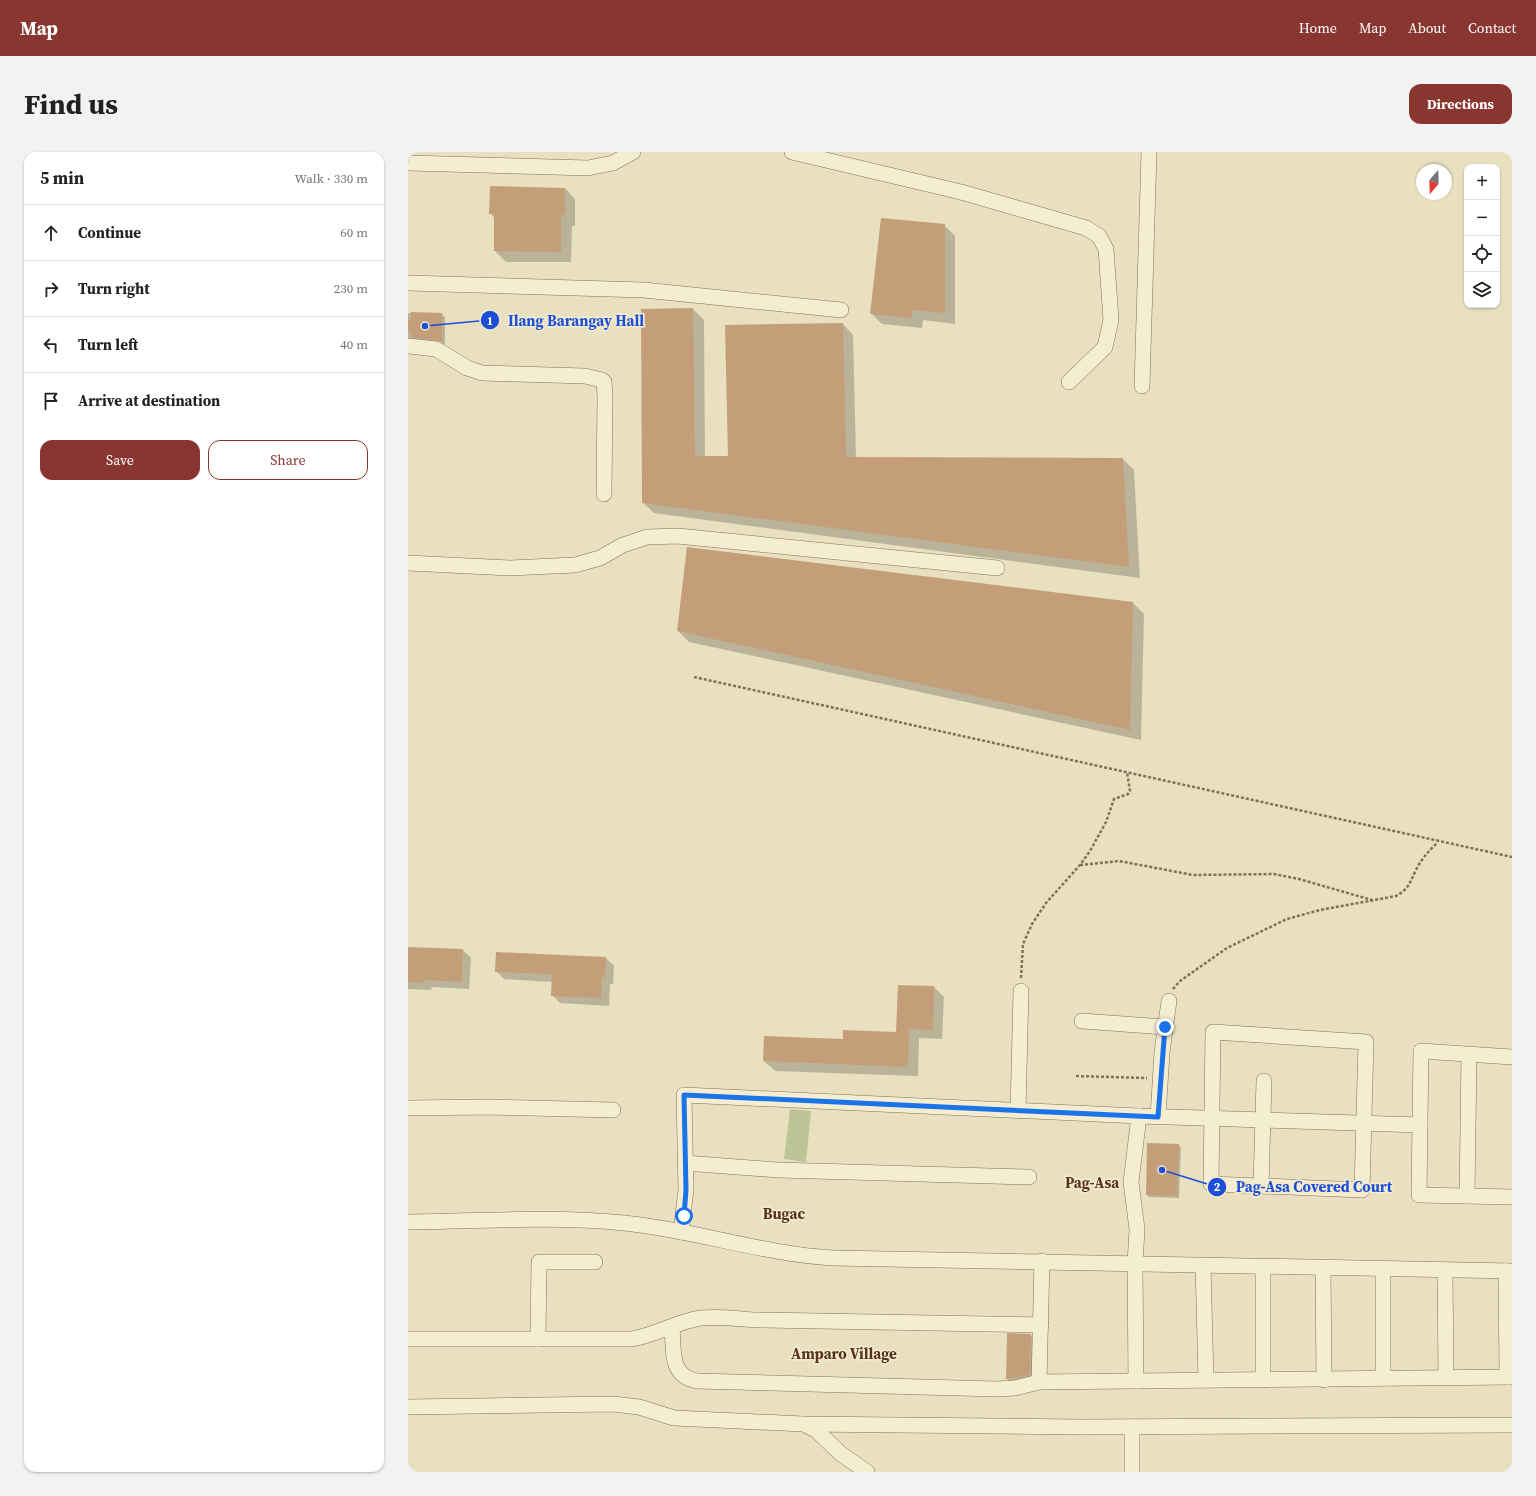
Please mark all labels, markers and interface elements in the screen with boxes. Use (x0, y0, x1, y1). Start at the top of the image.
text: Map (20, 15, 58, 41)
text: Home (1299, 18, 1337, 38)
text: Map (1359, 18, 1386, 38)
text: About (1408, 18, 1446, 38)
text: Contact (1468, 18, 1516, 38)
button: Directions (1409, 84, 1512, 124)
text: Find us (24, 85, 118, 123)
north arrow (1416, 164, 1452, 200)
map controls (1464, 164, 1500, 308)
button: + (1464, 164, 1500, 200)
text: 5 min (40, 166, 84, 190)
text: Walk · 330 m (295, 170, 368, 187)
button: − (1464, 200, 1500, 236)
icon: ahead (40, 222, 62, 244)
text: Continue (78, 222, 141, 243)
text: 60 m (340, 224, 368, 241)
button: locate (1464, 236, 1500, 272)
button: layers (1464, 272, 1500, 308)
icon: right (40, 278, 62, 300)
text: Turn right (78, 278, 150, 299)
text: 230 m (334, 280, 368, 297)
callout: Ilang Barangay Hall (480, 307, 652, 334)
text: Ilang Barangay Hall (508, 310, 644, 331)
text: 1 (487, 313, 493, 329)
icon: left (40, 334, 62, 356)
text: Turn left (78, 334, 138, 355)
text: 40 m (340, 336, 368, 353)
icon: arrive (40, 390, 62, 412)
text: Arrive at destination (78, 390, 220, 411)
button: Save (40, 440, 200, 480)
button: Share (208, 440, 368, 480)
route end (1156, 1018, 1174, 1036)
district label: Pag-Asa (1065, 1172, 1120, 1193)
callout: Pag-Asa Covered Court (1207, 1173, 1400, 1200)
text: Pag-Asa Covered Court (1236, 1176, 1393, 1197)
text: 2 (1214, 1179, 1221, 1195)
district label: Bugac (763, 1203, 805, 1224)
route start (675, 1207, 693, 1225)
district label: Amparo Village (791, 1343, 897, 1364)

